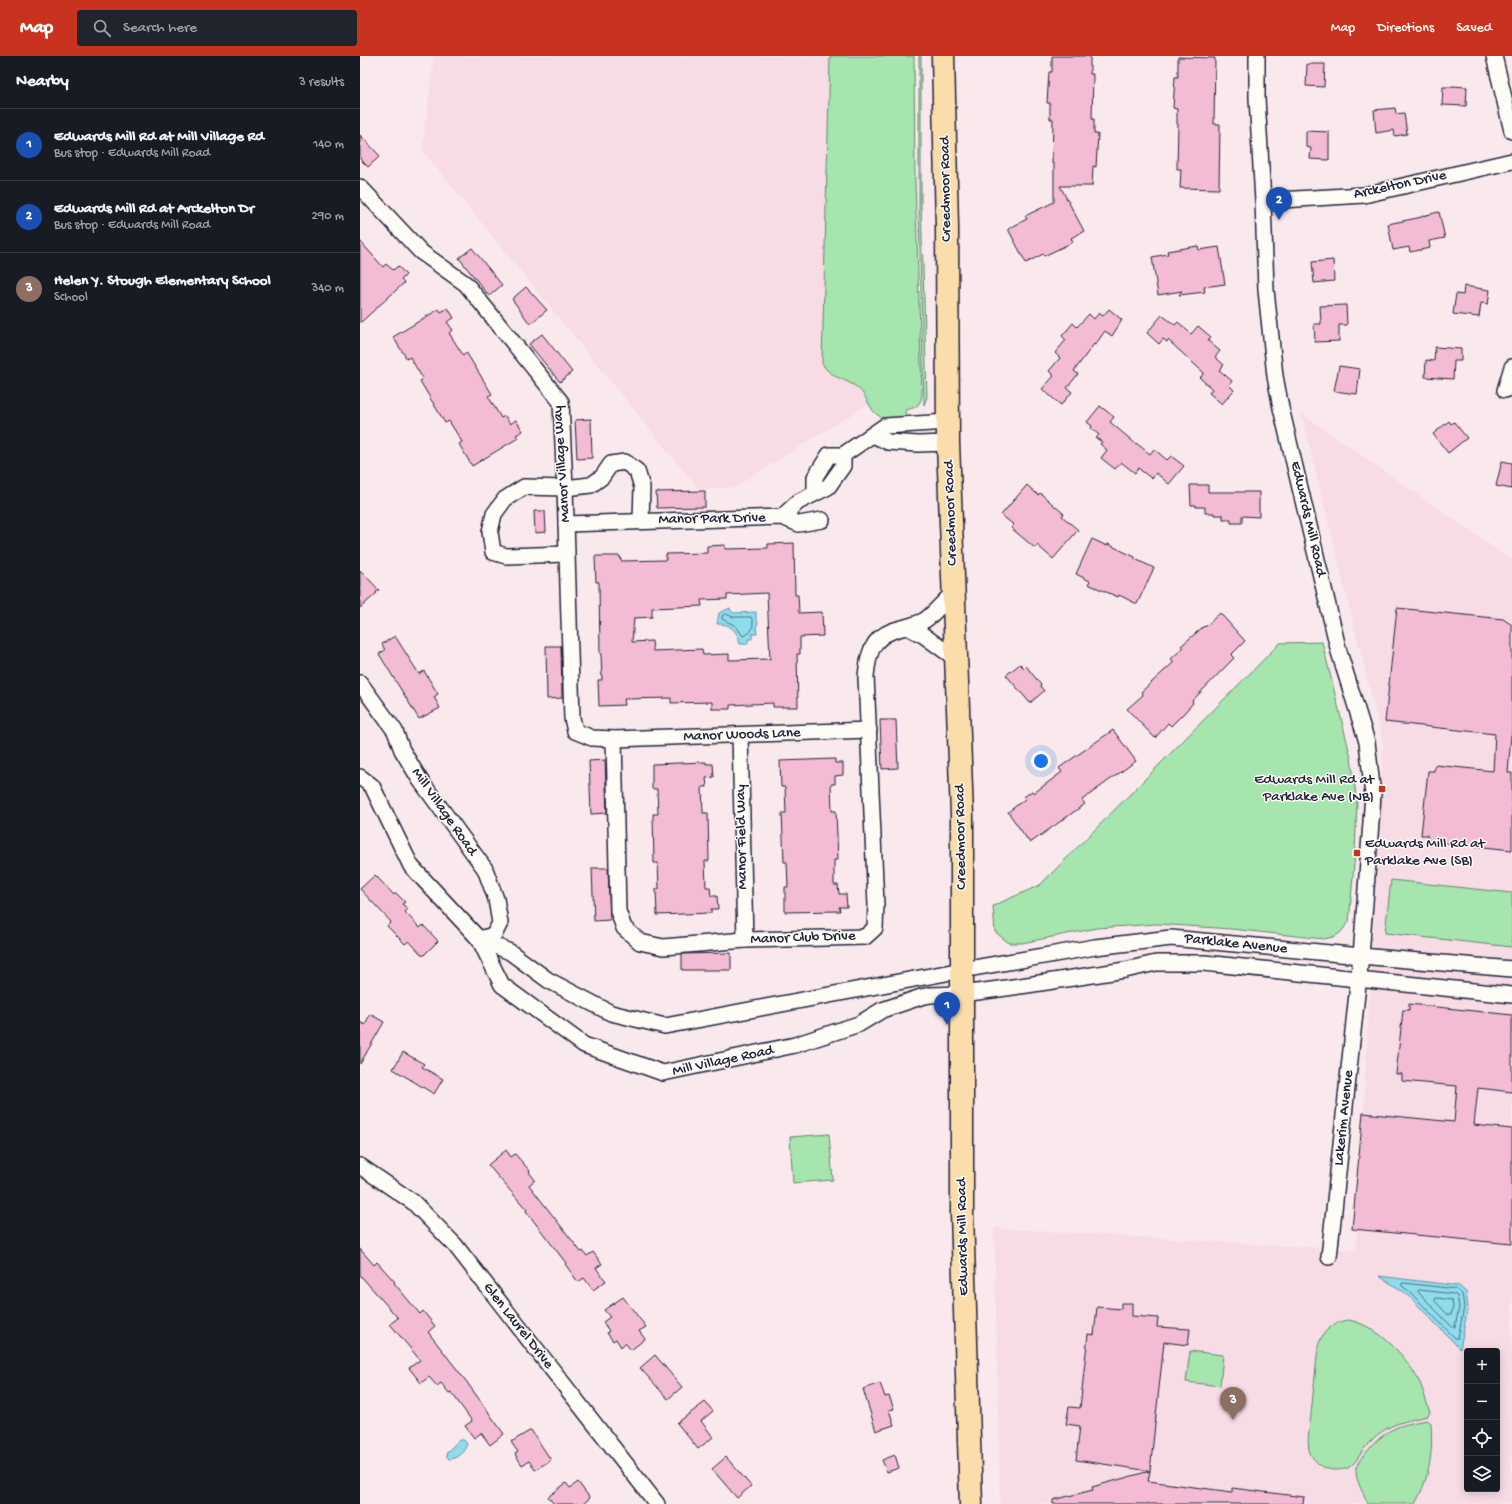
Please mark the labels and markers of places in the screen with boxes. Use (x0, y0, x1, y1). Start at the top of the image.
pin: 2 (1266, 187, 1292, 220)
place label: Edwards Mill Rd at Parklake Ave (NB) (1254, 771, 1376, 806)
marker: Edwards Mill Rd at Parklake Ave (NB) (1377, 784, 1387, 794)
place label: Edwards Mill Rd at Parklake Ave (SB) (1364, 835, 1487, 870)
marker: Edwards Mill Rd at Parklake Ave (SB) (1352, 848, 1362, 858)
pin: 1 (934, 992, 960, 1025)
pin: 3 (1220, 1387, 1246, 1420)

